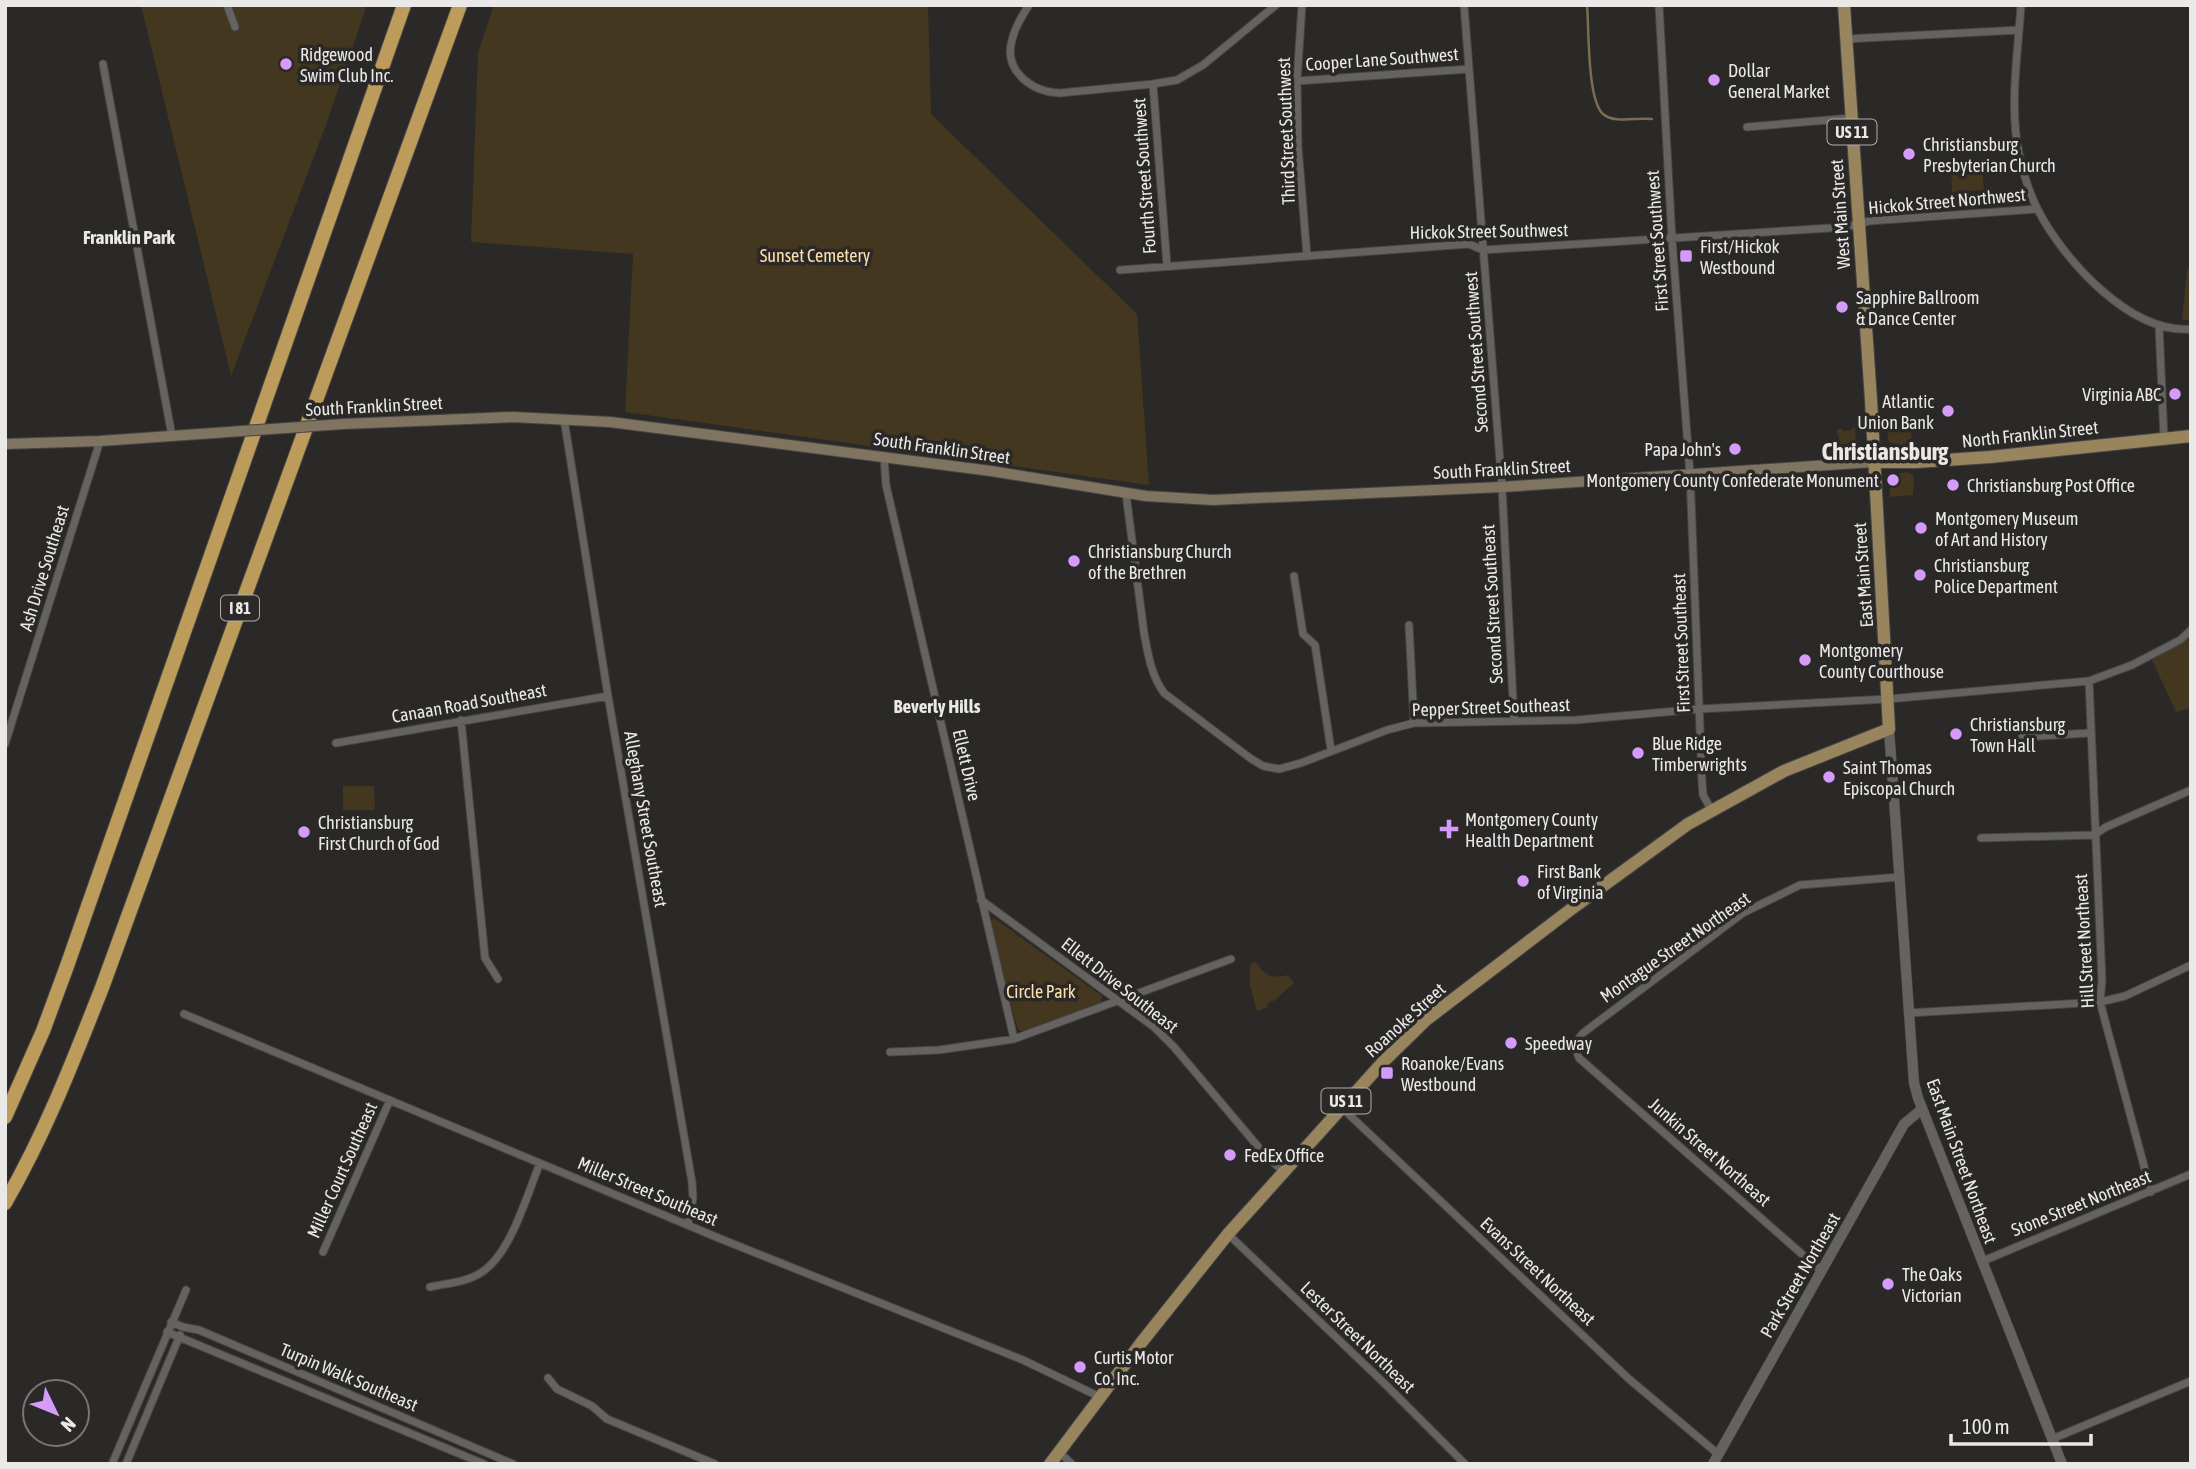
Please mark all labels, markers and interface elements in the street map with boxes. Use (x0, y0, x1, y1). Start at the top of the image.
street label: Cooper Lane Southwest (1305, 43, 1459, 75)
place label: Ridgewood Swim Club Inc. (300, 44, 393, 86)
marker: Ridgewood Swim Club Inc. (278, 56, 294, 72)
street label: Third Street Southwest (1273, 57, 1299, 205)
place label: Dollar General Market (1728, 60, 1830, 102)
marker: Dollar General Market (1706, 72, 1722, 88)
street label: Fourth Street Southwest (1128, 97, 1160, 255)
road number: US 11 (1828, 120, 1876, 144)
place label: Christiansburg Presbyterian Church (1923, 134, 2056, 176)
marker: Christiansburg Presbyterian Church (1901, 146, 1917, 162)
street label: West Main Street (1826, 158, 1854, 270)
street label: First Street Southwest (1642, 170, 1672, 312)
street label: Hickok Street Northwest (1867, 184, 2027, 218)
street label: Hickok Street Southwest (1410, 219, 1568, 243)
district label: Franklin Park (83, 226, 176, 248)
place label: First/Hickok Westbound (1700, 236, 1780, 278)
park label: Sunset Cemetery (760, 245, 870, 266)
marker: First/Hickok Westbound (1678, 248, 1694, 264)
street label: Second Street Southwest (1460, 271, 1492, 433)
place label: Sapphire Ballroom & Dance Center (1856, 287, 1979, 329)
marker: Sapphire Ballroom & Dance Center (1834, 299, 1850, 315)
place label: Virginia ABC (2082, 384, 2161, 405)
marker: Virginia ABC (2167, 386, 2183, 402)
place label: Atlantic Union Bank (1857, 391, 1934, 433)
street label: South Franklin Street (305, 392, 443, 420)
marker: Atlantic Union Bank (1940, 403, 1956, 419)
street label: North Franklin Street (1961, 416, 2099, 452)
street label: South Franklin Street (872, 428, 1012, 468)
district label: Christiansburg (1822, 438, 1949, 465)
place label: Papa John's (1644, 439, 1721, 460)
marker: Papa John's (1727, 441, 1743, 457)
street label: South Franklin Street (1433, 455, 1571, 483)
place label: Montgomery County Confederate Monument (1586, 470, 1879, 491)
marker: Montgomery County Confederate Monument (1885, 472, 1901, 488)
place label: Christiansburg Post Office (1967, 475, 2135, 496)
marker: Christiansburg Post Office (1945, 477, 1961, 493)
street label: Ash Drive Southeast (15, 503, 73, 633)
place label: Montgomery Museum of Art and History (1935, 508, 2079, 550)
marker: Montgomery Museum of Art and History (1913, 520, 1929, 536)
street label: East Main Street (1849, 522, 1877, 628)
street label: Second Street Southeast (1477, 524, 1507, 684)
place label: Christiansburg Church of the Brethren (1088, 541, 1232, 583)
marker: Christiansburg Church of the Brethren (1066, 553, 1082, 569)
place label: Christiansburg Police Department (1934, 555, 2058, 597)
marker: Christiansburg Police Department (1912, 567, 1928, 583)
street label: First Street Southeast (1668, 573, 1694, 713)
road number: I 81 (221, 596, 259, 621)
place label: Montgomery County Courthouse (1819, 640, 1944, 682)
marker: Montgomery County Courthouse (1797, 652, 1813, 668)
street label: Canaan Road Southeast (390, 679, 548, 727)
street label: Pepper Street Southeast (1411, 694, 1571, 720)
district label: Beverly Hills (894, 695, 981, 717)
place label: Christiansburg Town Hall (1970, 714, 2065, 756)
marker: Christiansburg Town Hall (1948, 726, 1964, 742)
street label: Ellett Drive (949, 727, 985, 803)
street label: Alleghany Street Southeast (620, 729, 672, 909)
place label: Blue Ridge Timberwrights (1652, 733, 1747, 775)
marker: Blue Ridge Timberwrights (1630, 745, 1646, 761)
place label: Saint Thomas Episcopal Church (1843, 757, 1955, 799)
marker: Saint Thomas Episcopal Church (1821, 769, 1837, 785)
place label: Montgomery County Health Department (1465, 809, 1598, 851)
place label: Christiansburg First Church of God (318, 812, 440, 854)
marker: Montgomery County Health Department (1439, 819, 1459, 839)
marker: Christiansburg First Church of God (296, 824, 312, 840)
place label: First Bank of Virginia (1537, 861, 1604, 903)
marker: First Bank of Virginia (1515, 873, 1531, 889)
street label: Hill Street Northeast (2070, 873, 2098, 1009)
street label: Montague Street Northeast (1596, 887, 1754, 1007)
street label: Ellett Drive Southeast (1058, 933, 1182, 1037)
street label: Roanoke Street (1361, 978, 1449, 1062)
park label: Circle Park (1006, 981, 1076, 1002)
place label: Speedway (1525, 1033, 1592, 1054)
marker: Speedway (1503, 1035, 1519, 1051)
place label: Roanoke/Evans Westbound (1401, 1053, 1504, 1095)
marker: Roanoke/Evans Westbound (1379, 1065, 1395, 1081)
street label: East Main Street Northeast (1922, 1076, 2002, 1246)
road number: US 11 (1322, 1088, 1370, 1114)
street label: Junkin Street Northeast (1645, 1094, 1775, 1210)
street label: Miller Court Southeast (303, 1099, 381, 1241)
place label: FedEx Office (1244, 1145, 1324, 1166)
marker: FedEx Office (1222, 1147, 1238, 1163)
street label: Miller Street Southeast (575, 1152, 721, 1230)
street label: Stone Street Northeast (2008, 1165, 2154, 1241)
street label: Park Street Northeast (1756, 1209, 1844, 1341)
street label: Evans Street Northeast (1476, 1213, 1600, 1329)
place label: The Oaks Victorian (1902, 1264, 1962, 1306)
marker: The Oaks Victorian (1880, 1276, 1896, 1292)
street label: Lester Street Northeast (1297, 1277, 1419, 1397)
street label: Turpin Walk Southeast (277, 1338, 421, 1416)
place label: Curtis Motor Co. Inc. (1094, 1347, 1174, 1389)
marker: Curtis Motor Co. Inc. (1072, 1359, 1088, 1375)
north arrow (21, 1378, 91, 1448)
scale bar (1951, 1402, 2091, 1446)
text: N (57, 1413, 80, 1436)
text: 100 m (1962, 1414, 2010, 1438)

